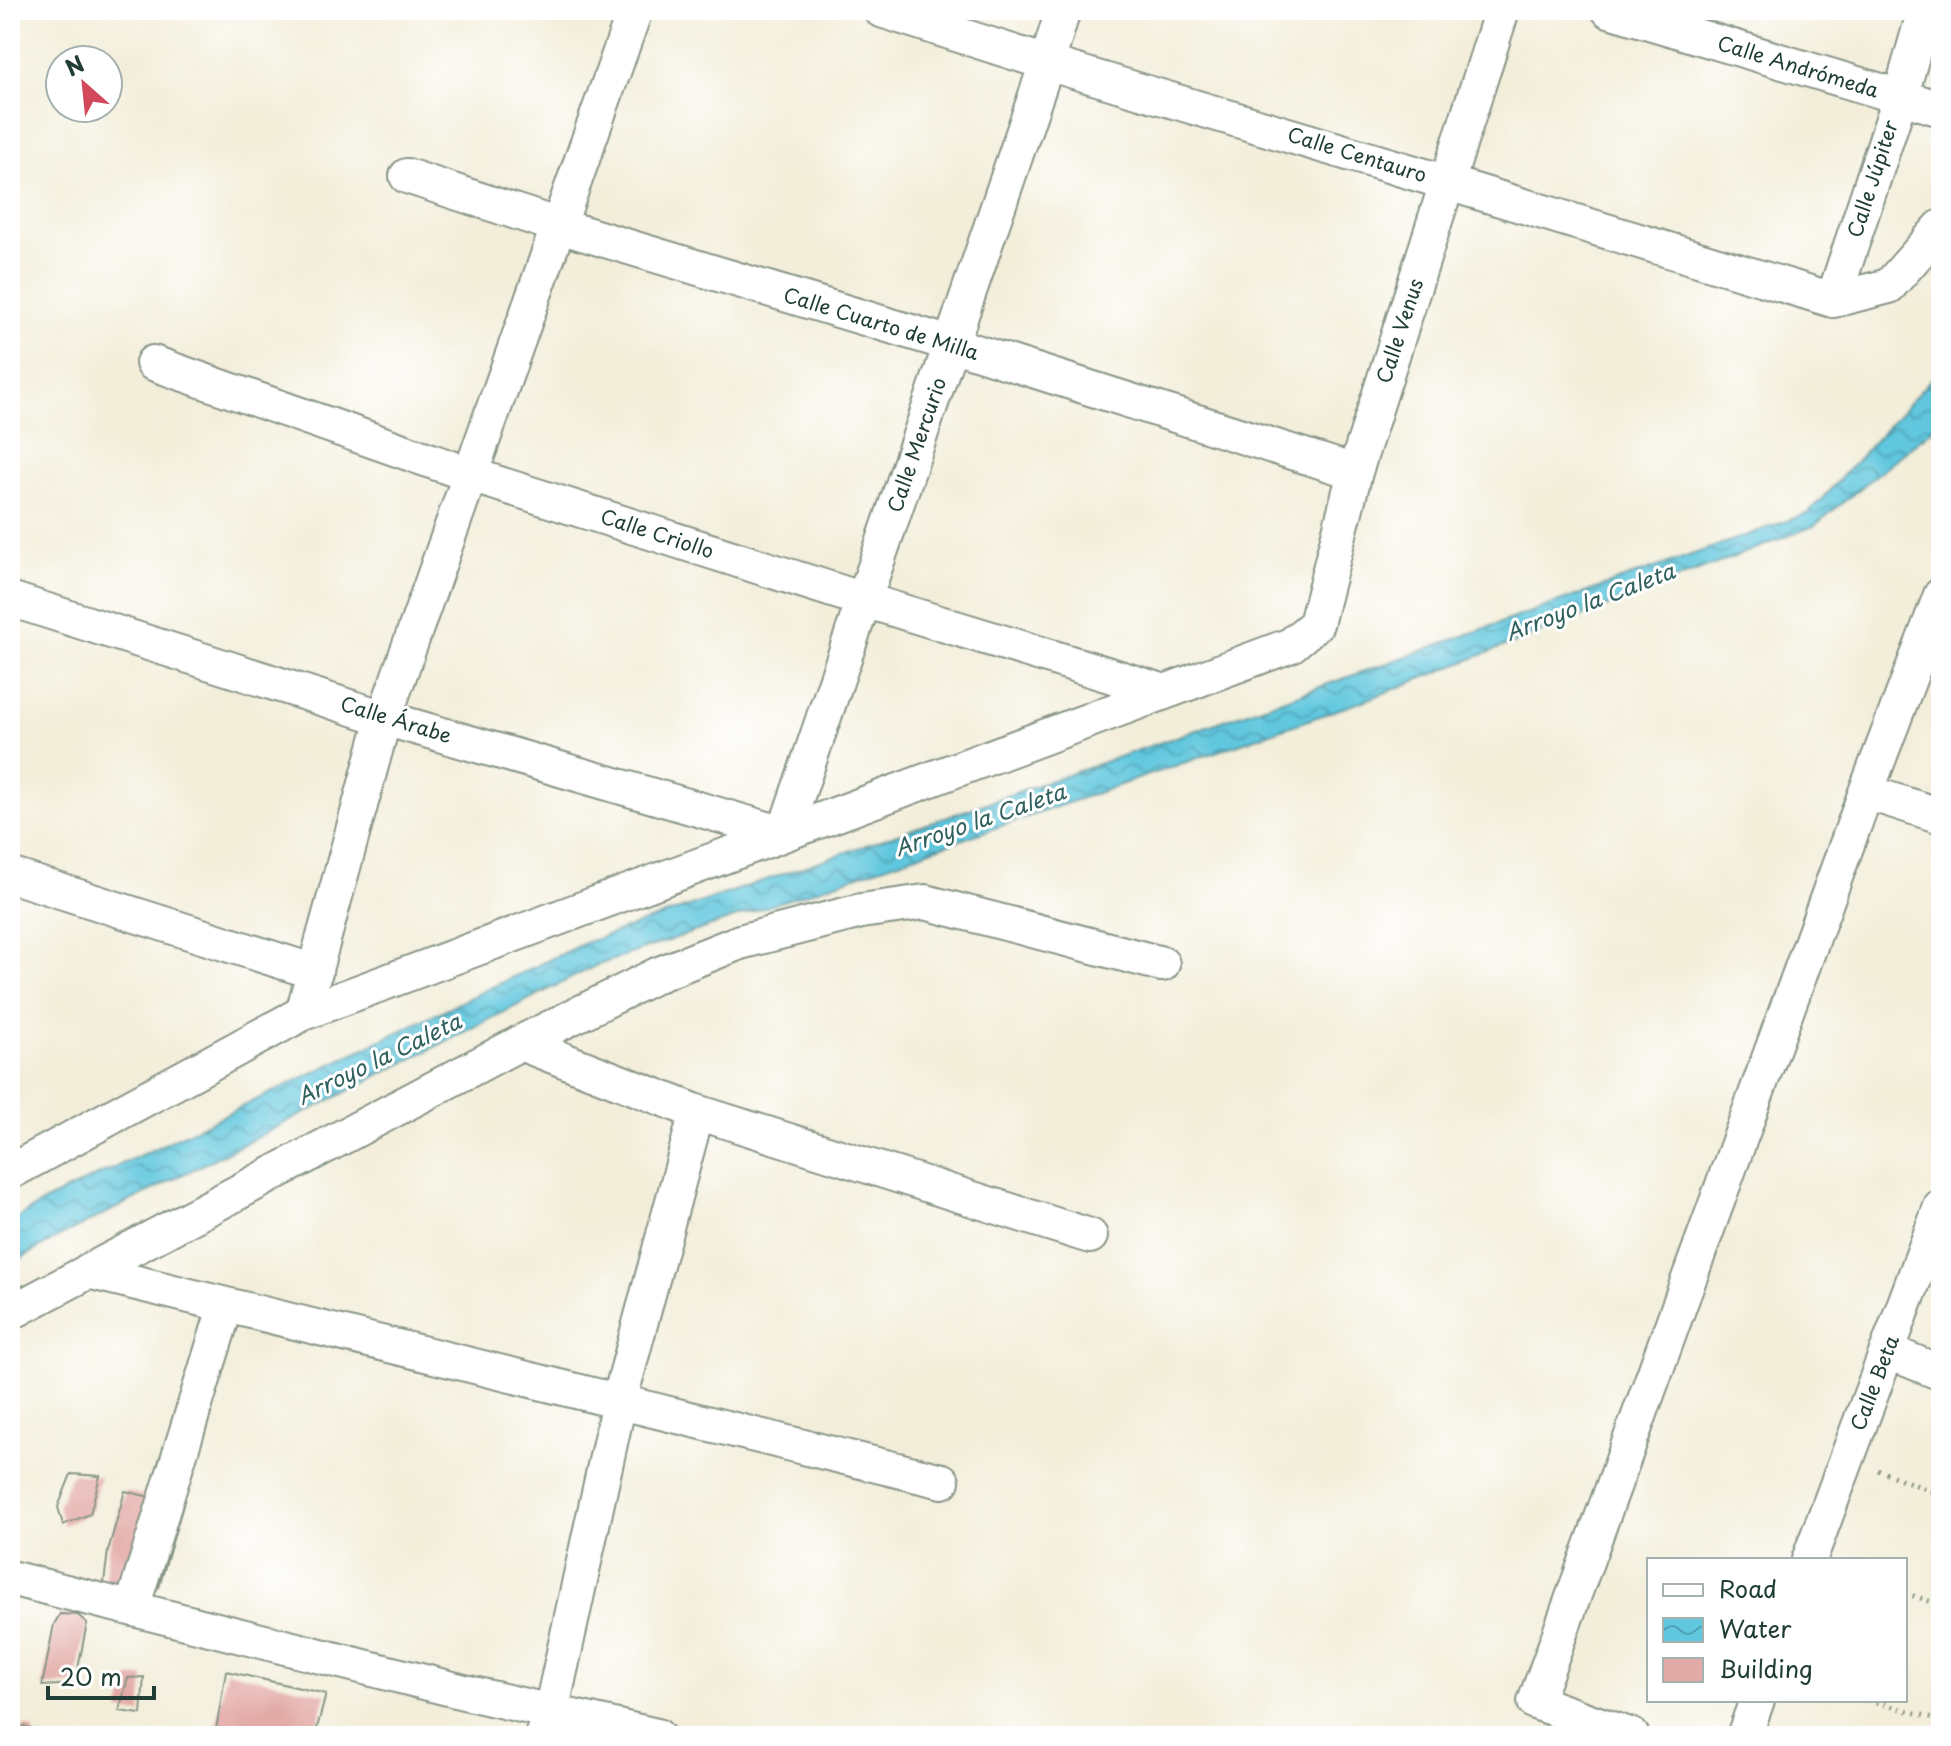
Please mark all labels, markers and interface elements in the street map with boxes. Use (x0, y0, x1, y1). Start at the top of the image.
street label: Calle Andrómeda (1714, 27, 1883, 105)
north arrow (44, 44, 124, 124)
text: N (59, 46, 89, 84)
street label: Calle Júpiter (1839, 115, 1905, 241)
street label: Calle Centauro (1284, 119, 1431, 189)
street label: Calle Venus (1368, 274, 1430, 387)
street label: Calle Cuarto de Milla (780, 279, 983, 367)
street label: Calle Mercurio (879, 373, 953, 516)
street label: Calle Criollo (597, 501, 718, 565)
water label: Arroyo la Caleta (1500, 553, 1680, 648)
street label: Calle Árabe (337, 688, 456, 750)
water label: Arroyo la Caleta (889, 773, 1071, 863)
water label: Arroyo la Caleta (291, 1003, 467, 1112)
street label: Calle Beta (1842, 1330, 1906, 1435)
legend (1647, 1558, 1907, 1702)
text: Road (1719, 1570, 1777, 1606)
text: Water (1719, 1610, 1792, 1646)
scale bar (48, 1650, 154, 1700)
text: Building (1719, 1650, 1813, 1686)
text: 20 m (60, 1658, 122, 1694)

